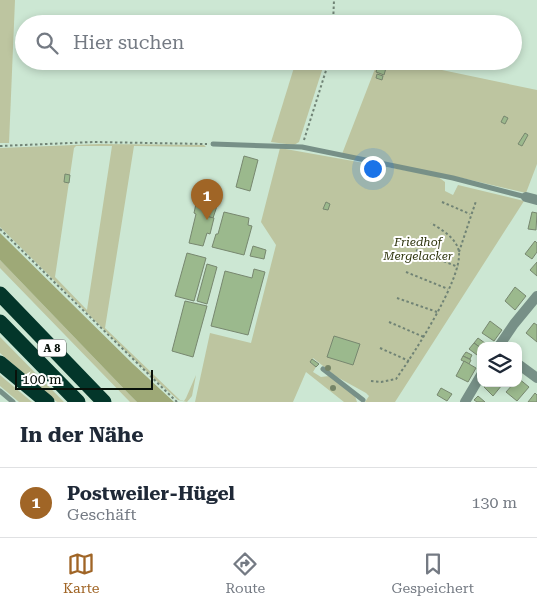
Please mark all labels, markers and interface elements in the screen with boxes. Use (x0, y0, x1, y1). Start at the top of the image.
search box (15, 15, 522, 70)
icon: search (33, 29, 61, 57)
text: Hier suchen (73, 31, 184, 54)
your location (360, 156, 386, 182)
pin: 1 (191, 179, 223, 220)
park label: Friedhof Mergelacker (382, 235, 453, 263)
road number: A 8 (38, 339, 66, 356)
map controls (477, 342, 522, 387)
button: layers (477, 342, 522, 387)
scale bar (15, 367, 152, 390)
text: 100 m (22, 371, 62, 387)
text: In der Nähe (20, 423, 143, 447)
text: Postweiler-Hügel (67, 482, 235, 505)
text: 1 (32, 493, 40, 512)
text: 130 m (471, 493, 517, 512)
text: Geschäft (67, 505, 137, 524)
tab: Karte (63, 550, 99, 596)
tab: Route (226, 550, 265, 596)
tab: Gespeichert (391, 550, 474, 596)

